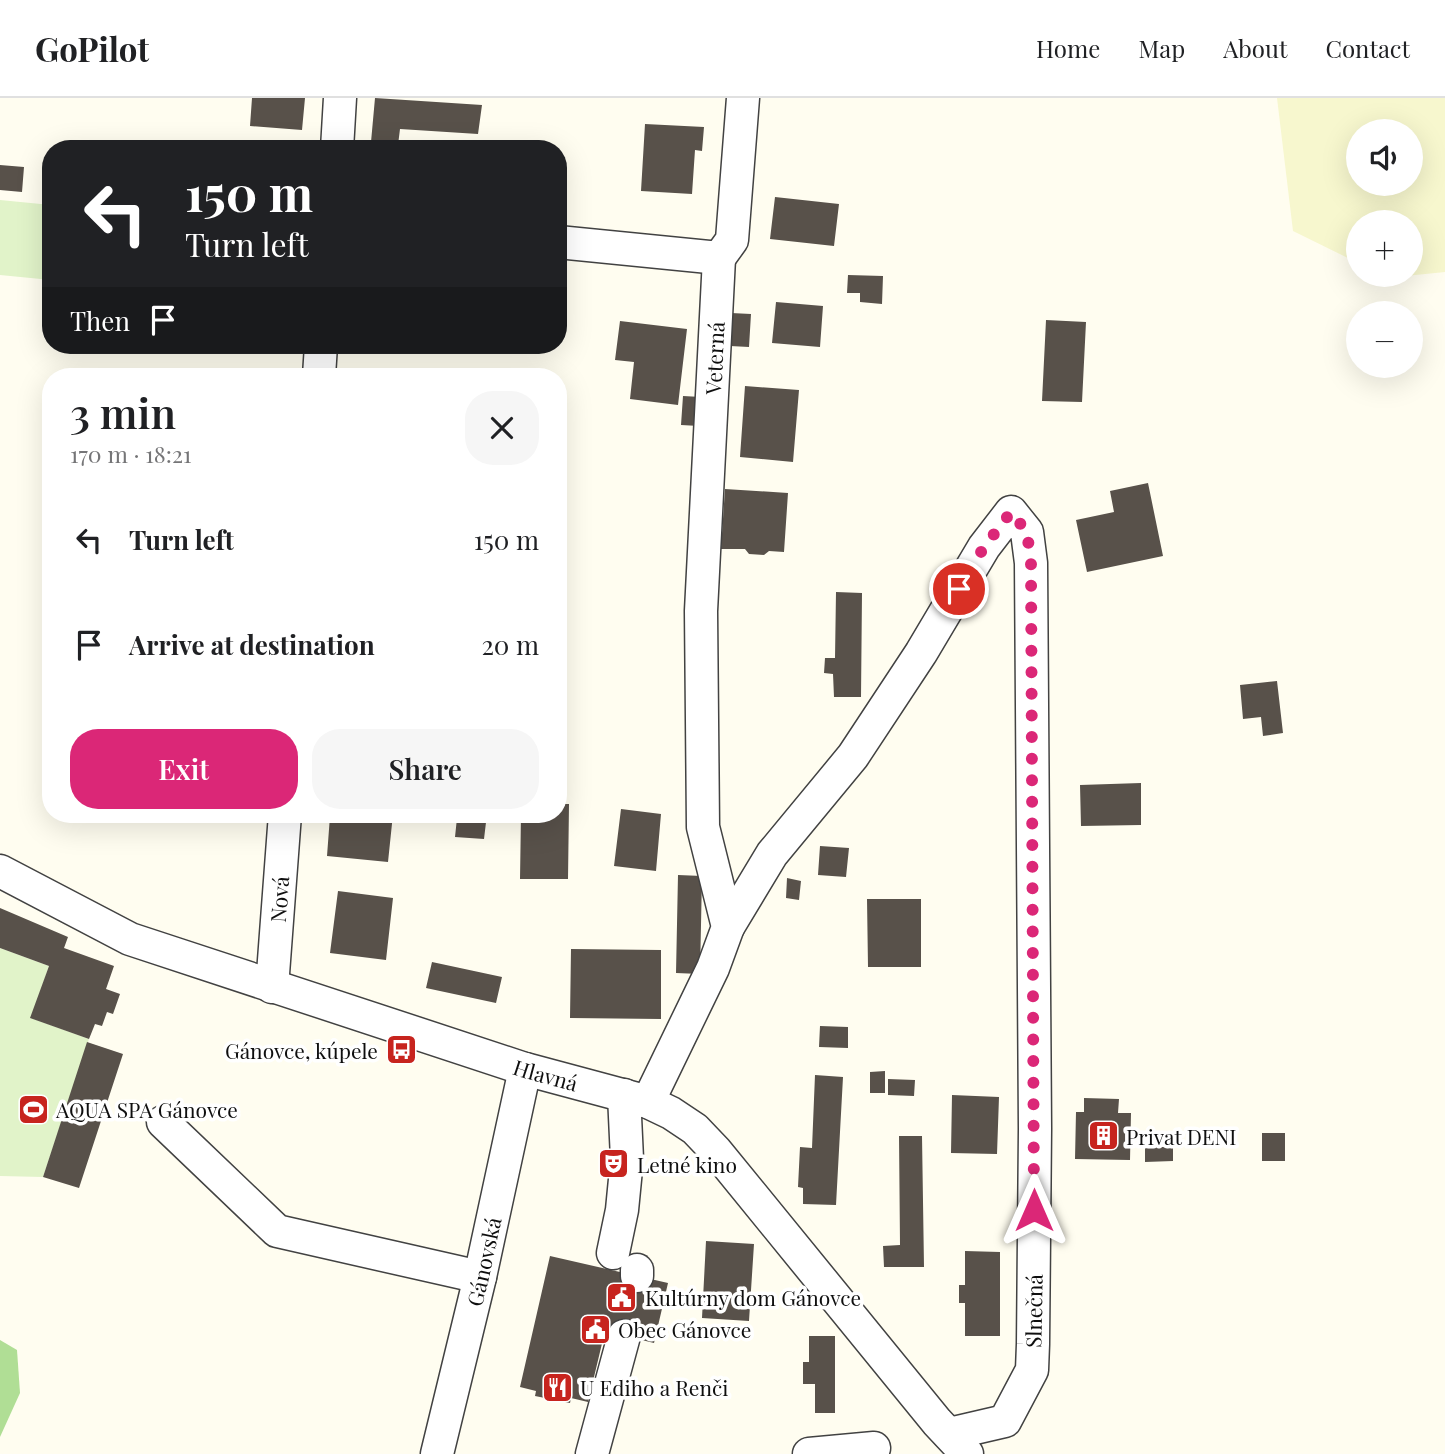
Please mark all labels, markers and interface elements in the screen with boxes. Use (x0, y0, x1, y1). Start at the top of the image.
text: GoPilot (35, 26, 149, 70)
text: Home (1036, 32, 1100, 64)
text: Map (1138, 32, 1185, 64)
text: About (1223, 32, 1287, 64)
text: Contact (1325, 32, 1410, 64)
map controls (1346, 119, 1423, 378)
button: sound (1346, 119, 1423, 196)
text: 150 m (185, 159, 313, 224)
icon: left (70, 168, 161, 259)
button: + (1346, 210, 1423, 287)
text: Turn left (185, 222, 309, 265)
icon: arrive (144, 301, 182, 339)
button: − (1346, 301, 1423, 378)
text: Then (70, 303, 130, 338)
street label: Veterná (698, 320, 730, 396)
text: 3 min (70, 384, 176, 440)
button: close (465, 391, 539, 465)
text: 170 m · 18:21 (70, 438, 191, 469)
icon: left (70, 521, 108, 559)
text: Turn left (129, 522, 234, 557)
text: 150 m (474, 522, 539, 557)
pin (929, 559, 989, 619)
icon: arrive (940, 570, 978, 608)
icon: arrive (70, 626, 108, 664)
text: Arrive at destination (129, 627, 375, 662)
text: 20 m (481, 627, 539, 662)
button: Exit (70, 729, 298, 809)
button: Share (312, 729, 539, 809)
street label: Nová (263, 875, 294, 923)
bus stop icon: Gánovce, kúpele (384, 1033, 418, 1067)
place label: Gánovce, kúpele (225, 1036, 378, 1064)
street label: Hlavná (510, 1052, 582, 1097)
sports icon: AQUA SPA Gánovce (16, 1092, 50, 1126)
place label: AQUA SPA Gánovce (55, 1095, 238, 1123)
building icon: Privat DENI (1086, 1119, 1120, 1153)
place label: Privat DENI (1126, 1122, 1236, 1150)
theatre icon: Letné kino (597, 1147, 631, 1181)
place label: Letné kino (637, 1150, 737, 1178)
position arrow (997, 1173, 1071, 1247)
street label: Gánovská (459, 1214, 507, 1309)
street label: Slnečná (1018, 1273, 1048, 1348)
public building icon: Kultúrny dom Gánovce (605, 1280, 639, 1314)
place label: Kultúrny dom Gánovce (645, 1283, 861, 1311)
public building icon: Obec Gánovce (578, 1312, 612, 1346)
place label: Obec Gánovce (618, 1315, 751, 1343)
restaurant icon: U Ediho a Renči (540, 1370, 574, 1404)
place label: U Ediho a Renči (580, 1373, 728, 1401)

